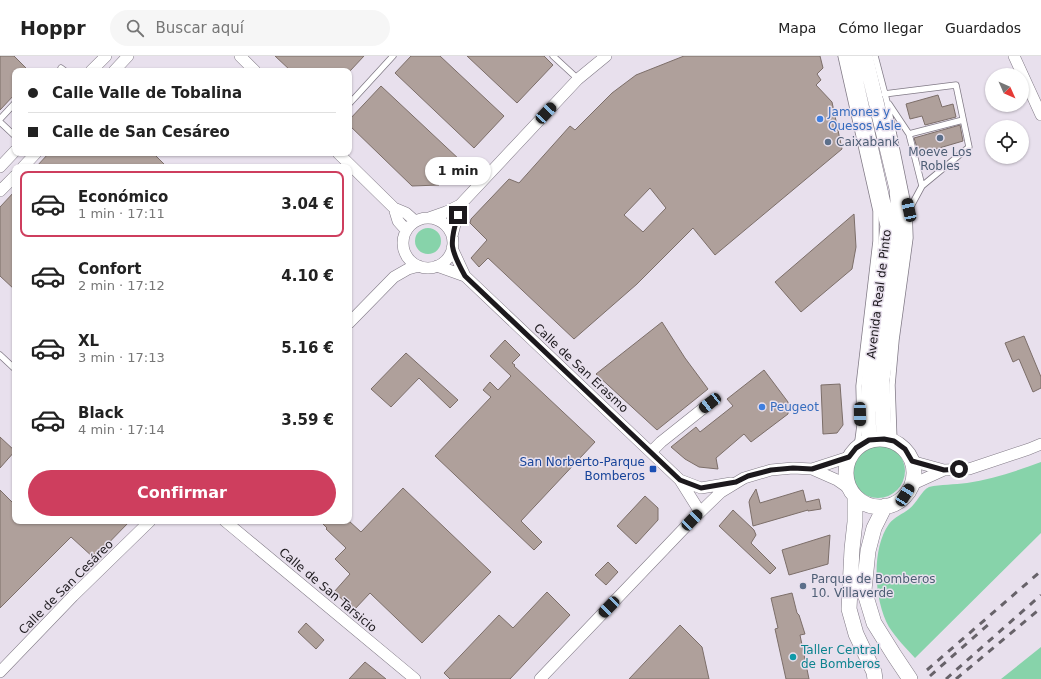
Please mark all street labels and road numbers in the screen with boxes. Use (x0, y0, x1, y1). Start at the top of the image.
street label: Avenida Real de Pinto (864, 229, 894, 359)
street label: Calle de San Erasmo (531, 321, 631, 415)
street label: Calle de San Cesáreo (16, 537, 116, 637)
street label: Calle de San Tarsicio (276, 545, 380, 635)

